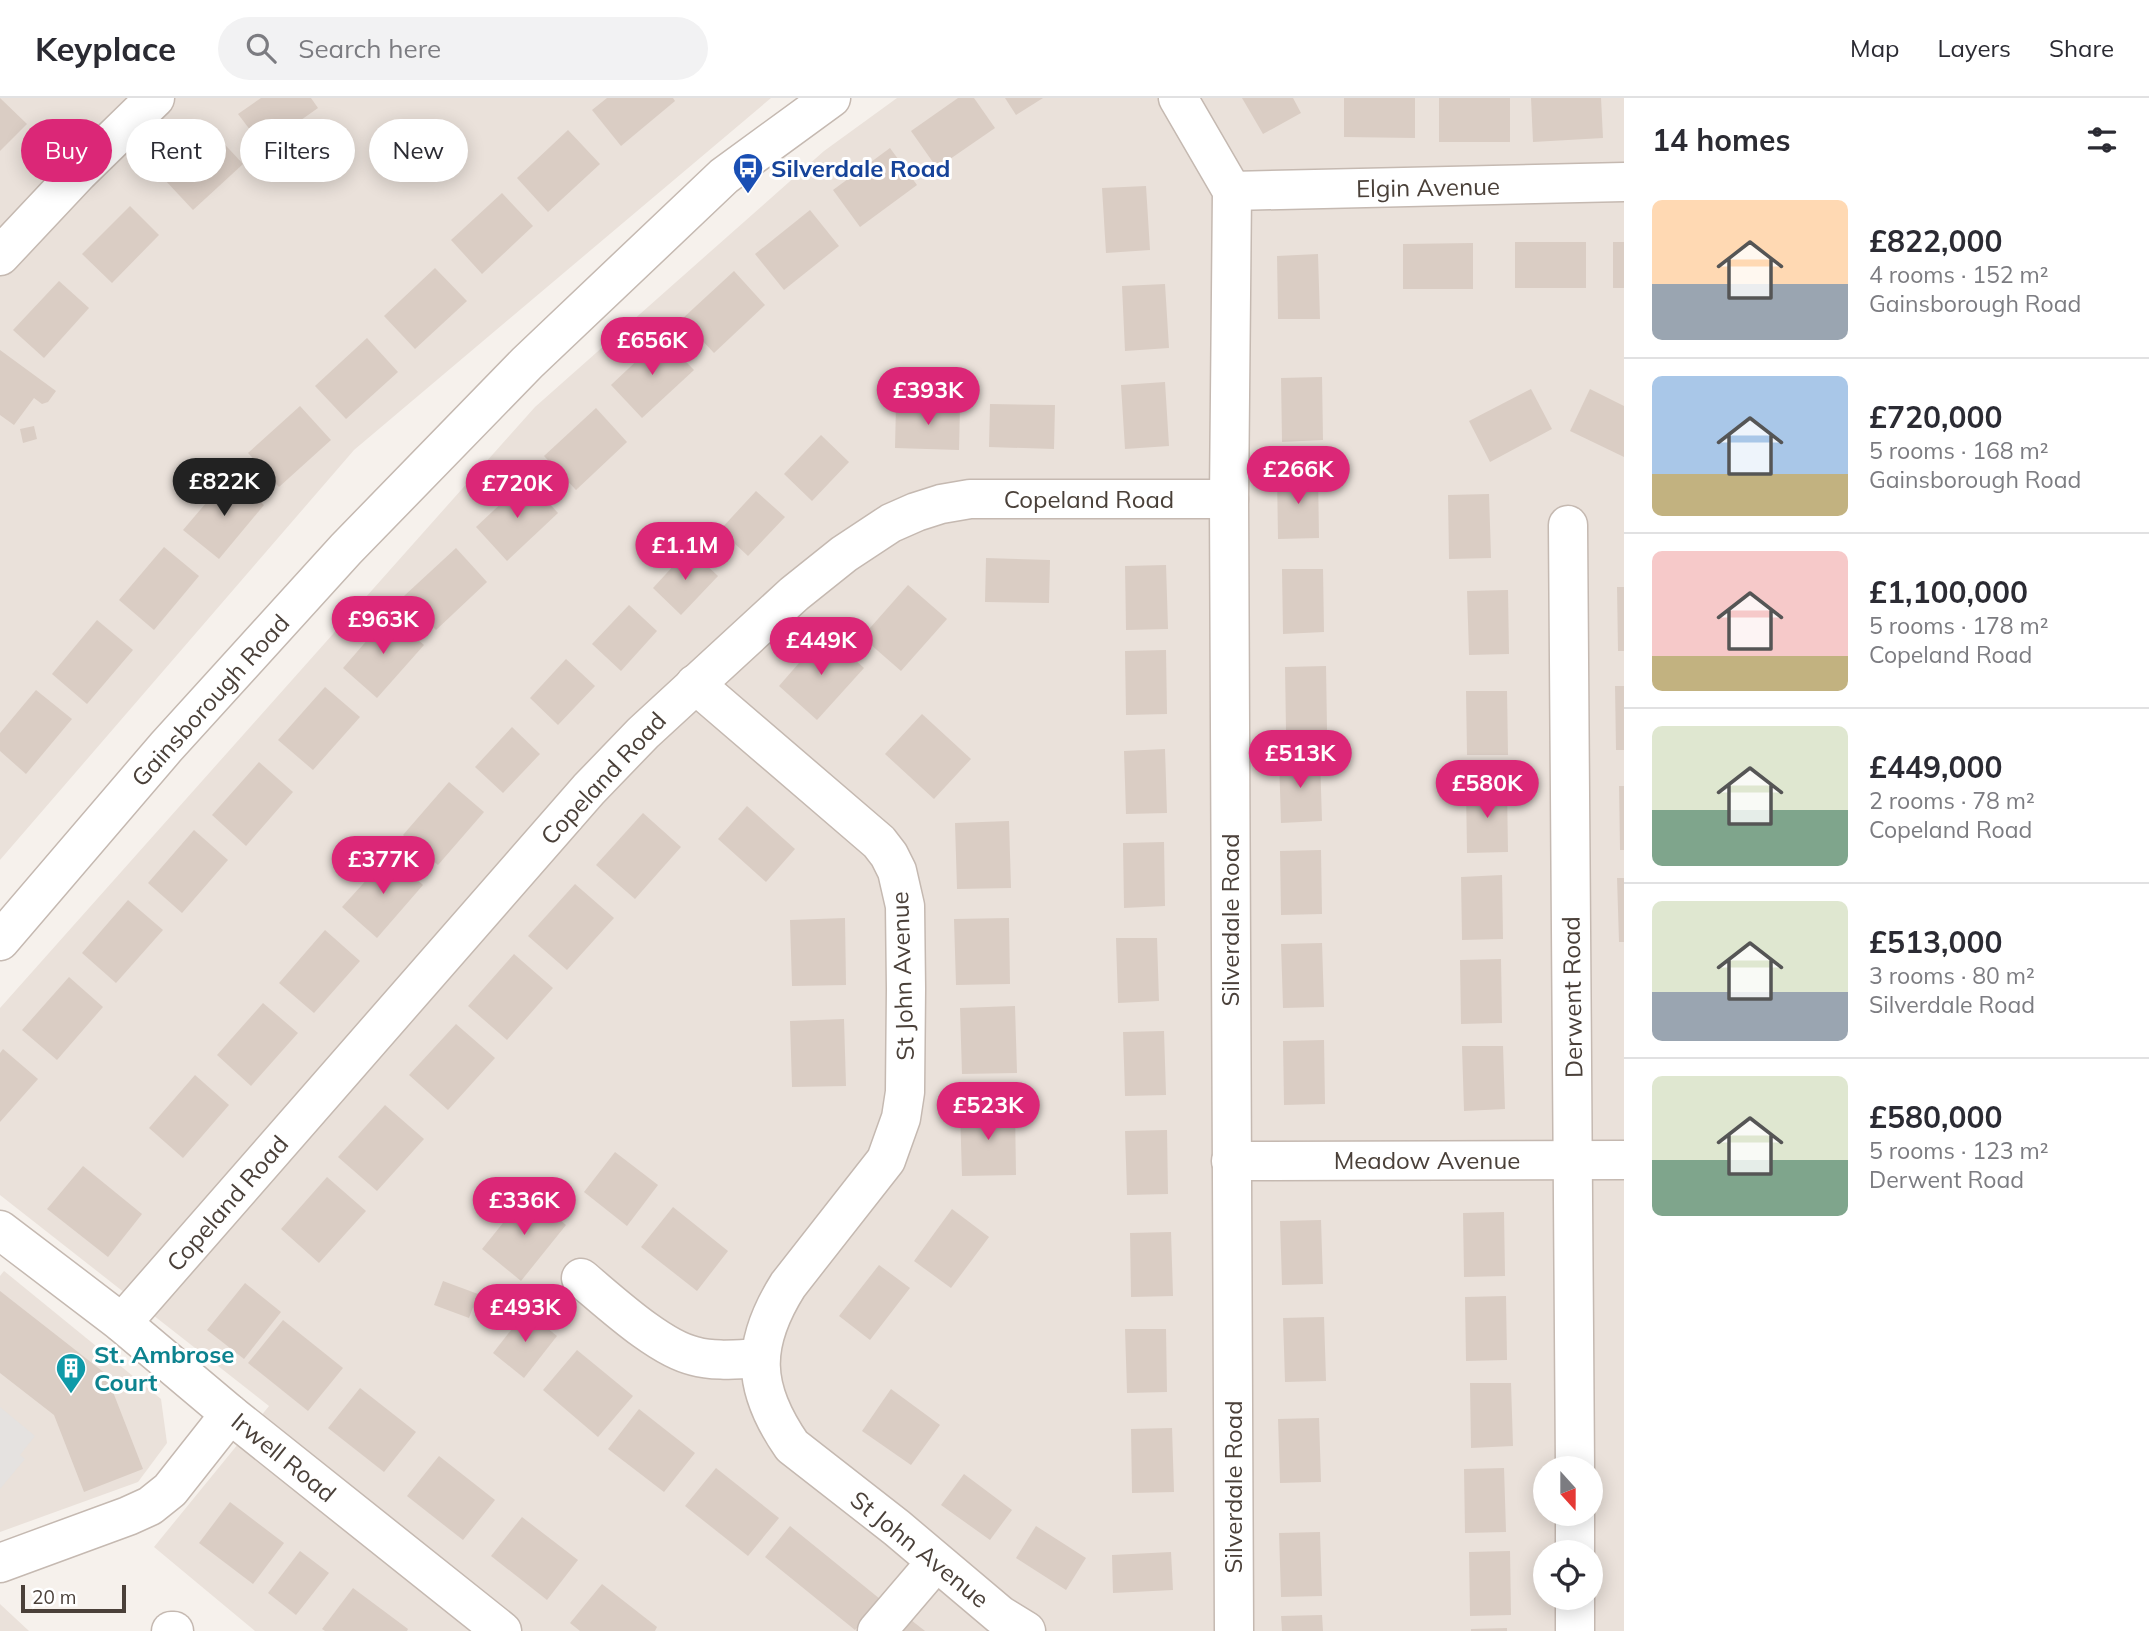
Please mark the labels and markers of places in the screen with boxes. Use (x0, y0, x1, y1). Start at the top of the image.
bus stop icon: Silverdale Road (731, 151, 765, 195)
place label: Silverdale Road (771, 153, 950, 183)
pin: £656K (603, 317, 701, 377)
pin: £393K (879, 368, 977, 427)
pin: £266K (1249, 446, 1347, 506)
pin: £822K (175, 458, 273, 518)
pin: £720K (468, 460, 566, 520)
pin: £1.1M (636, 522, 734, 582)
pin: £963K (334, 596, 432, 656)
pin: £449K (772, 618, 870, 677)
pin: £513K (1251, 730, 1349, 790)
pin: £580K (1438, 760, 1536, 820)
pin: £377K (334, 836, 432, 896)
pin: £523K (939, 1082, 1037, 1142)
pin: £336K (475, 1178, 573, 1237)
pin: £493K (476, 1284, 574, 1344)
place label: St. Ambrose Court (94, 1339, 235, 1397)
building icon: St. Ambrose Court (54, 1351, 88, 1395)

